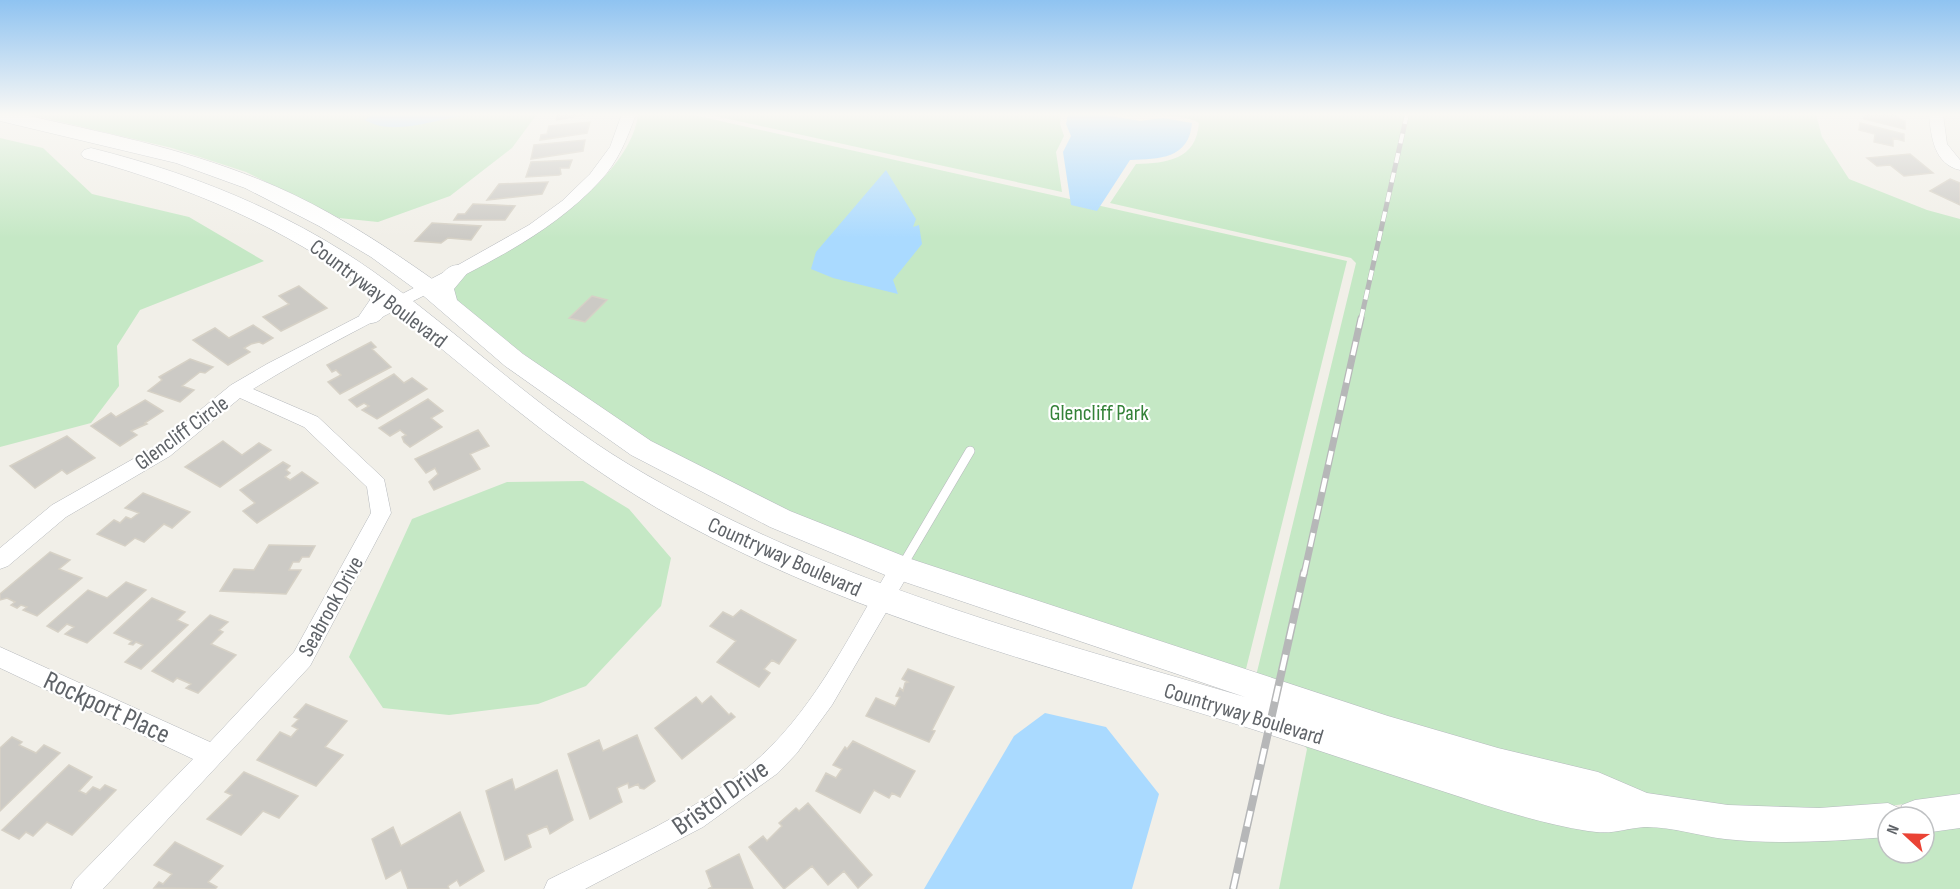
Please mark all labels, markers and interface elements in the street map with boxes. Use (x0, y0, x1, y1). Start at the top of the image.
street label: Countryway Boulevard (304, 234, 452, 355)
street label: Glencliff Circle (130, 390, 234, 476)
park label: Glencliff Park (1049, 400, 1149, 427)
street label: Countryway Boulevard (703, 511, 865, 603)
street label: Seabrook Drive (293, 552, 370, 662)
street label: Rockport Place (38, 665, 175, 751)
street label: Countryway Boulevard (1161, 677, 1326, 751)
street label: Bristol Drive (666, 753, 775, 843)
north arrow (1876, 805, 1936, 865)
text: N (1883, 822, 1904, 837)

